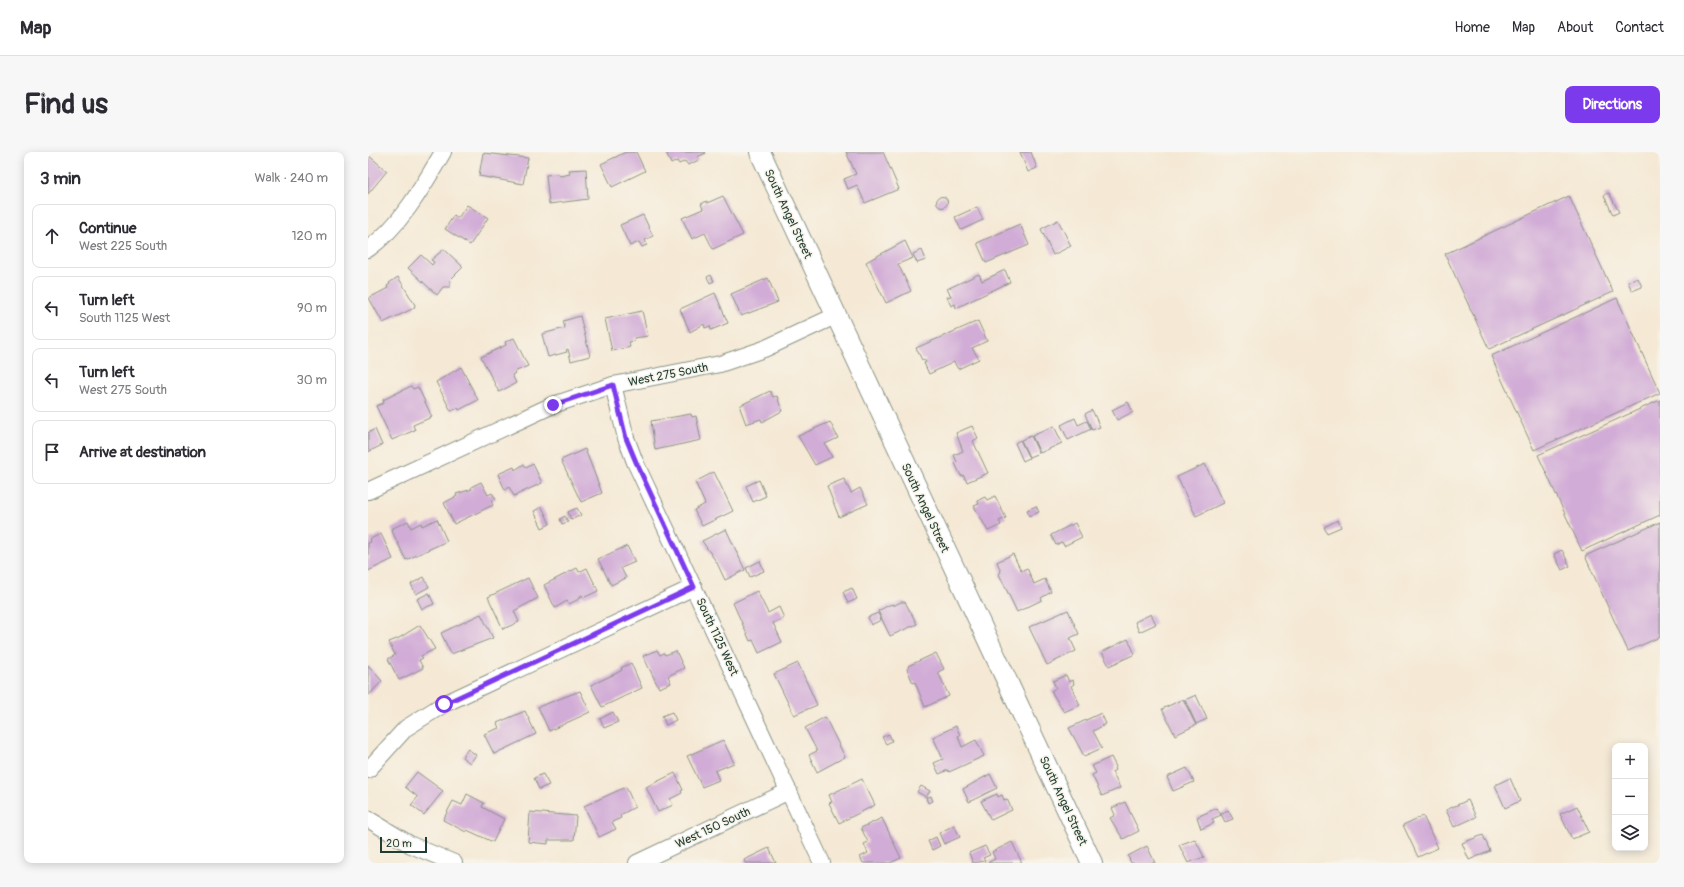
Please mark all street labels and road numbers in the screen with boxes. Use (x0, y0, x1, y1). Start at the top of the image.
street label: South Angel Street (761, 167, 815, 261)
street label: West 275 South (627, 360, 710, 390)
street label: South Angel Street (898, 461, 952, 555)
street label: South 1125 West (692, 596, 742, 678)
street label: South Angel Street (1036, 754, 1090, 848)
street label: West 150 South (673, 804, 753, 852)

